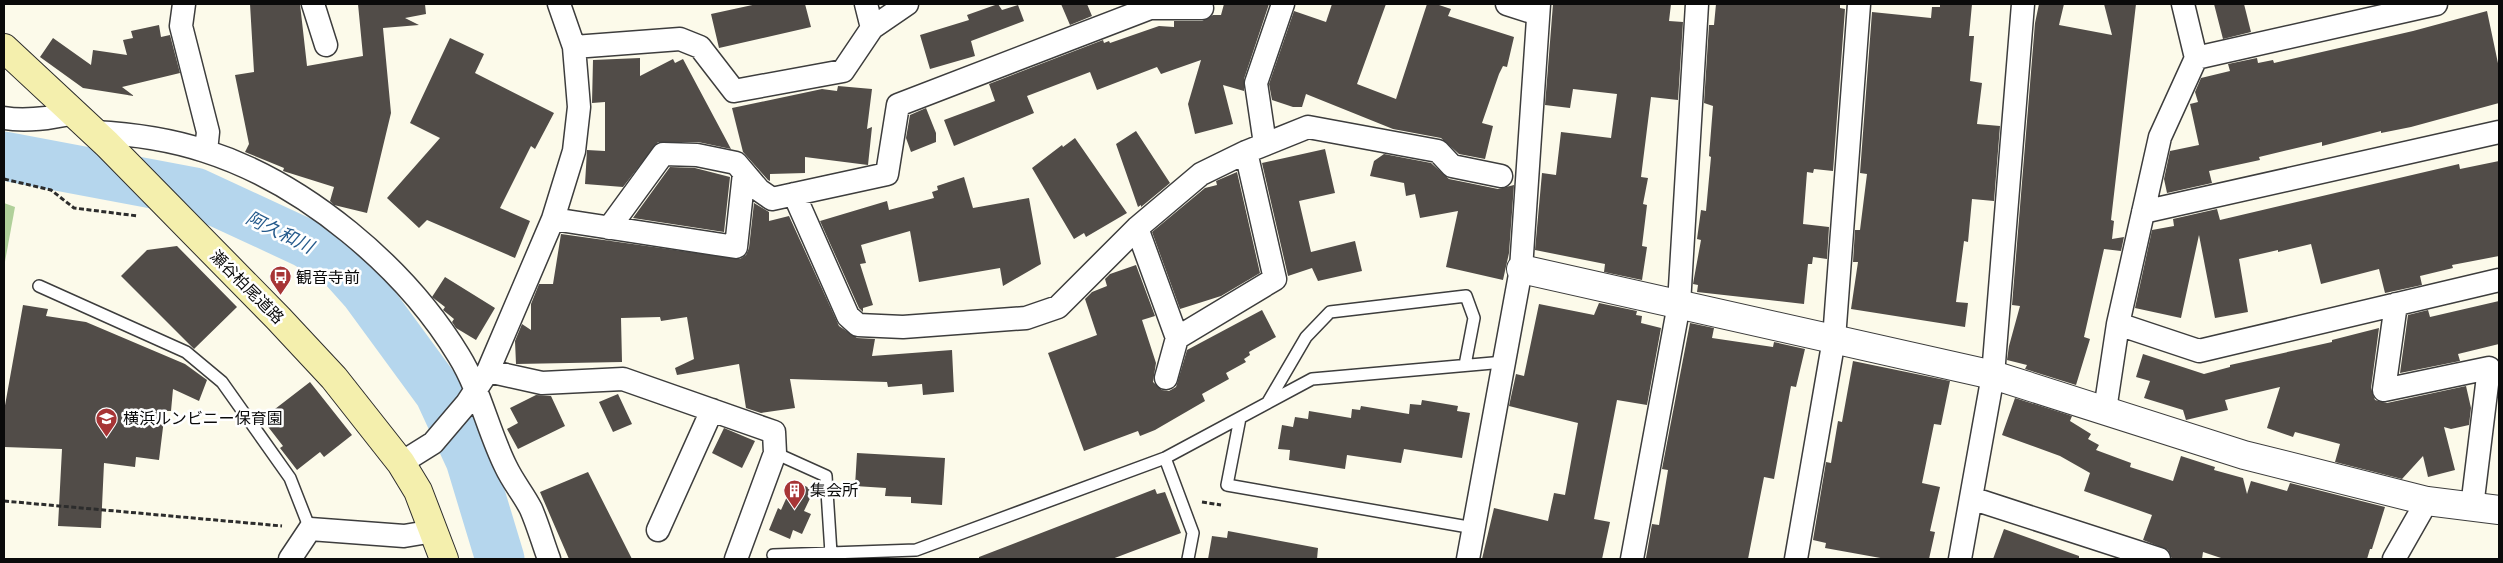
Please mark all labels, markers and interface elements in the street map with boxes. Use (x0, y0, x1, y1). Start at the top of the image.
water label: 阿久和川 (243, 207, 319, 258)
street label: 瀬谷柏尾道路 (206, 246, 288, 328)
bus stop icon: 観音寺前 (268, 265, 292, 296)
place label: 観音寺前 (296, 268, 360, 287)
school or university icon: 横浜ルンビニー保育園 (95, 406, 119, 437)
place label: 横浜ルンビニー保育園 (123, 409, 283, 428)
building icon: 集会所 (782, 478, 806, 509)
place label: 集会所 (810, 481, 858, 500)

